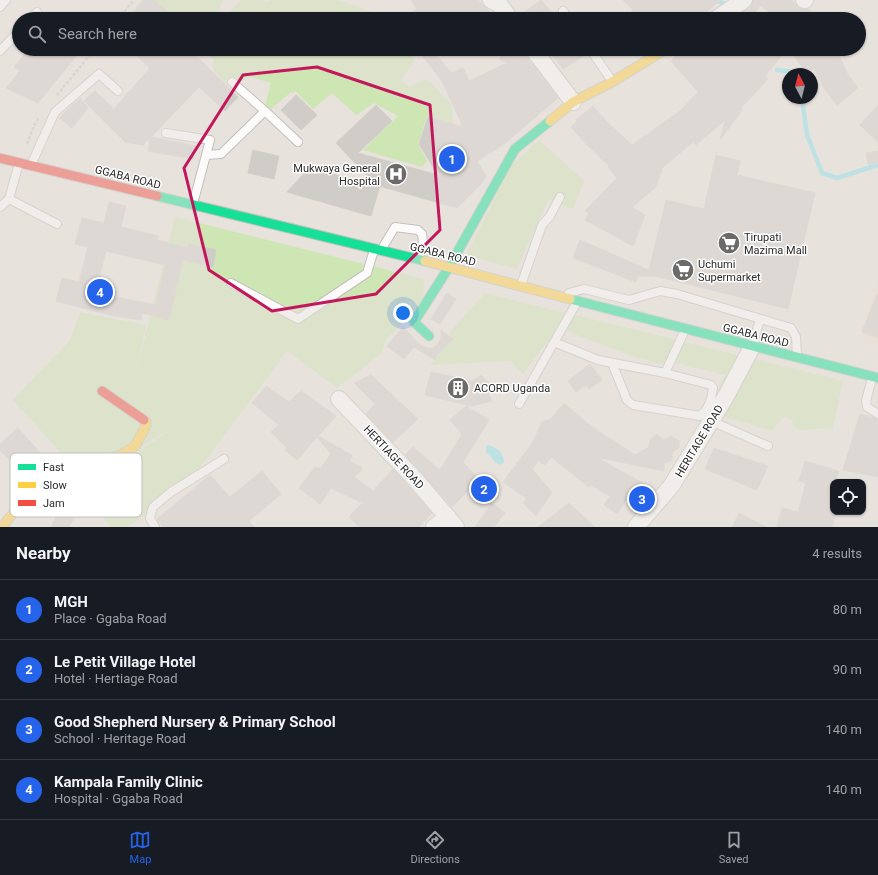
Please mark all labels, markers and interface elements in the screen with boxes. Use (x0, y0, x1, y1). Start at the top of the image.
search box (12, 12, 866, 56)
icon: search (26, 23, 48, 45)
text: Search here (58, 25, 137, 43)
north arrow (782, 68, 818, 104)
pin: 1 (439, 144, 465, 174)
hospital icon: Mukwaya General Hospital (383, 161, 409, 187)
place label: Mukwaya General Hospital (293, 162, 380, 188)
street label: GGABA ROAD (94, 163, 162, 192)
supermarket icon: Tirupati Mazima Mall (716, 230, 742, 256)
place label: Tirupati Mazima Mall (744, 231, 807, 257)
street label: GGABA ROAD (409, 240, 477, 269)
supermarket icon: Uchumi Supermarket (670, 257, 696, 283)
place label: Uchumi Supermarket (698, 258, 761, 284)
pin: 4 (87, 277, 113, 307)
your location (393, 303, 413, 323)
street label: GGABA ROAD (722, 321, 790, 350)
building icon: ACORD Uganda (445, 375, 471, 401)
place label: ACORD Uganda (474, 382, 550, 395)
street label: HERITAGE ROAD (673, 403, 726, 480)
street label: HERTIAGE ROAD (361, 423, 426, 492)
legend (10, 453, 142, 517)
text: Fast (43, 461, 65, 474)
pin: 2 (471, 474, 497, 504)
text: Slow (43, 479, 67, 492)
map controls (830, 479, 866, 515)
button: locate (830, 479, 866, 515)
pin: 3 (629, 484, 655, 514)
text: Jam (43, 497, 65, 510)
text: Nearby (16, 543, 71, 563)
text: 4 results (812, 546, 862, 561)
text: MGH (54, 593, 88, 611)
text: 1 (25, 602, 33, 617)
text: 80 m (833, 602, 862, 617)
text: Place · Ggaba Road (54, 611, 167, 626)
text: Le Petit Village Hotel (54, 653, 196, 671)
text: 2 (25, 662, 33, 677)
text: 90 m (833, 662, 862, 677)
text: Hotel · Hertiage Road (54, 671, 177, 686)
text: Good Shepherd Nursery & Primary School (54, 713, 336, 731)
text: 3 (25, 722, 33, 737)
text: 140 m (825, 722, 862, 737)
text: School · Heritage Road (54, 731, 186, 746)
text: Kampala Family Clinic (54, 773, 203, 791)
text: 4 (25, 782, 33, 797)
text: 140 m (825, 782, 862, 797)
text: Hospital · Ggaba Road (54, 791, 183, 806)
tab: Map (129, 829, 151, 866)
tab: Directions (410, 829, 460, 866)
tab: Saved (719, 829, 749, 866)

